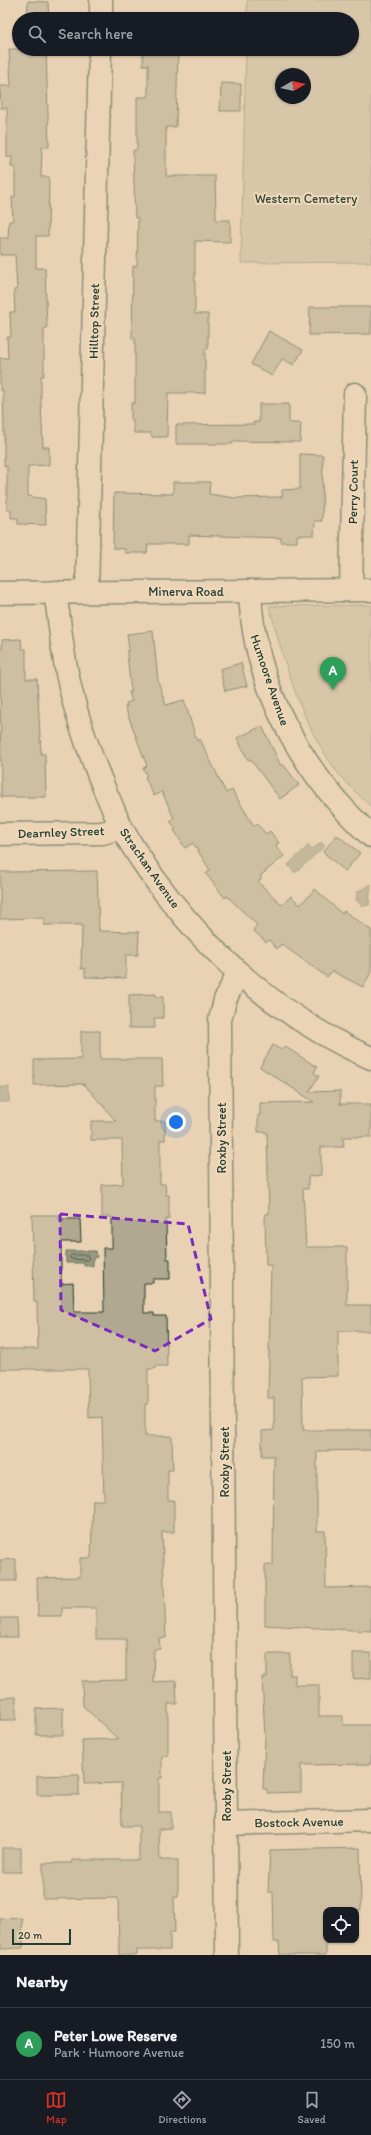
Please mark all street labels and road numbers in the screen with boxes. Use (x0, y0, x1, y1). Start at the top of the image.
street label: Hilltop Street (86, 283, 102, 359)
street label: Perry Court (345, 459, 361, 524)
street label: Minerva Road (148, 584, 224, 599)
street label: Humoore Avenue (247, 632, 293, 728)
street label: Dearnley Street (17, 823, 105, 841)
street label: Strachan Avenue (117, 825, 183, 911)
street label: Roxby Street (214, 1102, 229, 1174)
street label: Roxby Street (217, 1426, 232, 1498)
street label: Roxby Street (219, 1750, 234, 1822)
street label: Bostock Avenue (254, 1814, 344, 1830)

